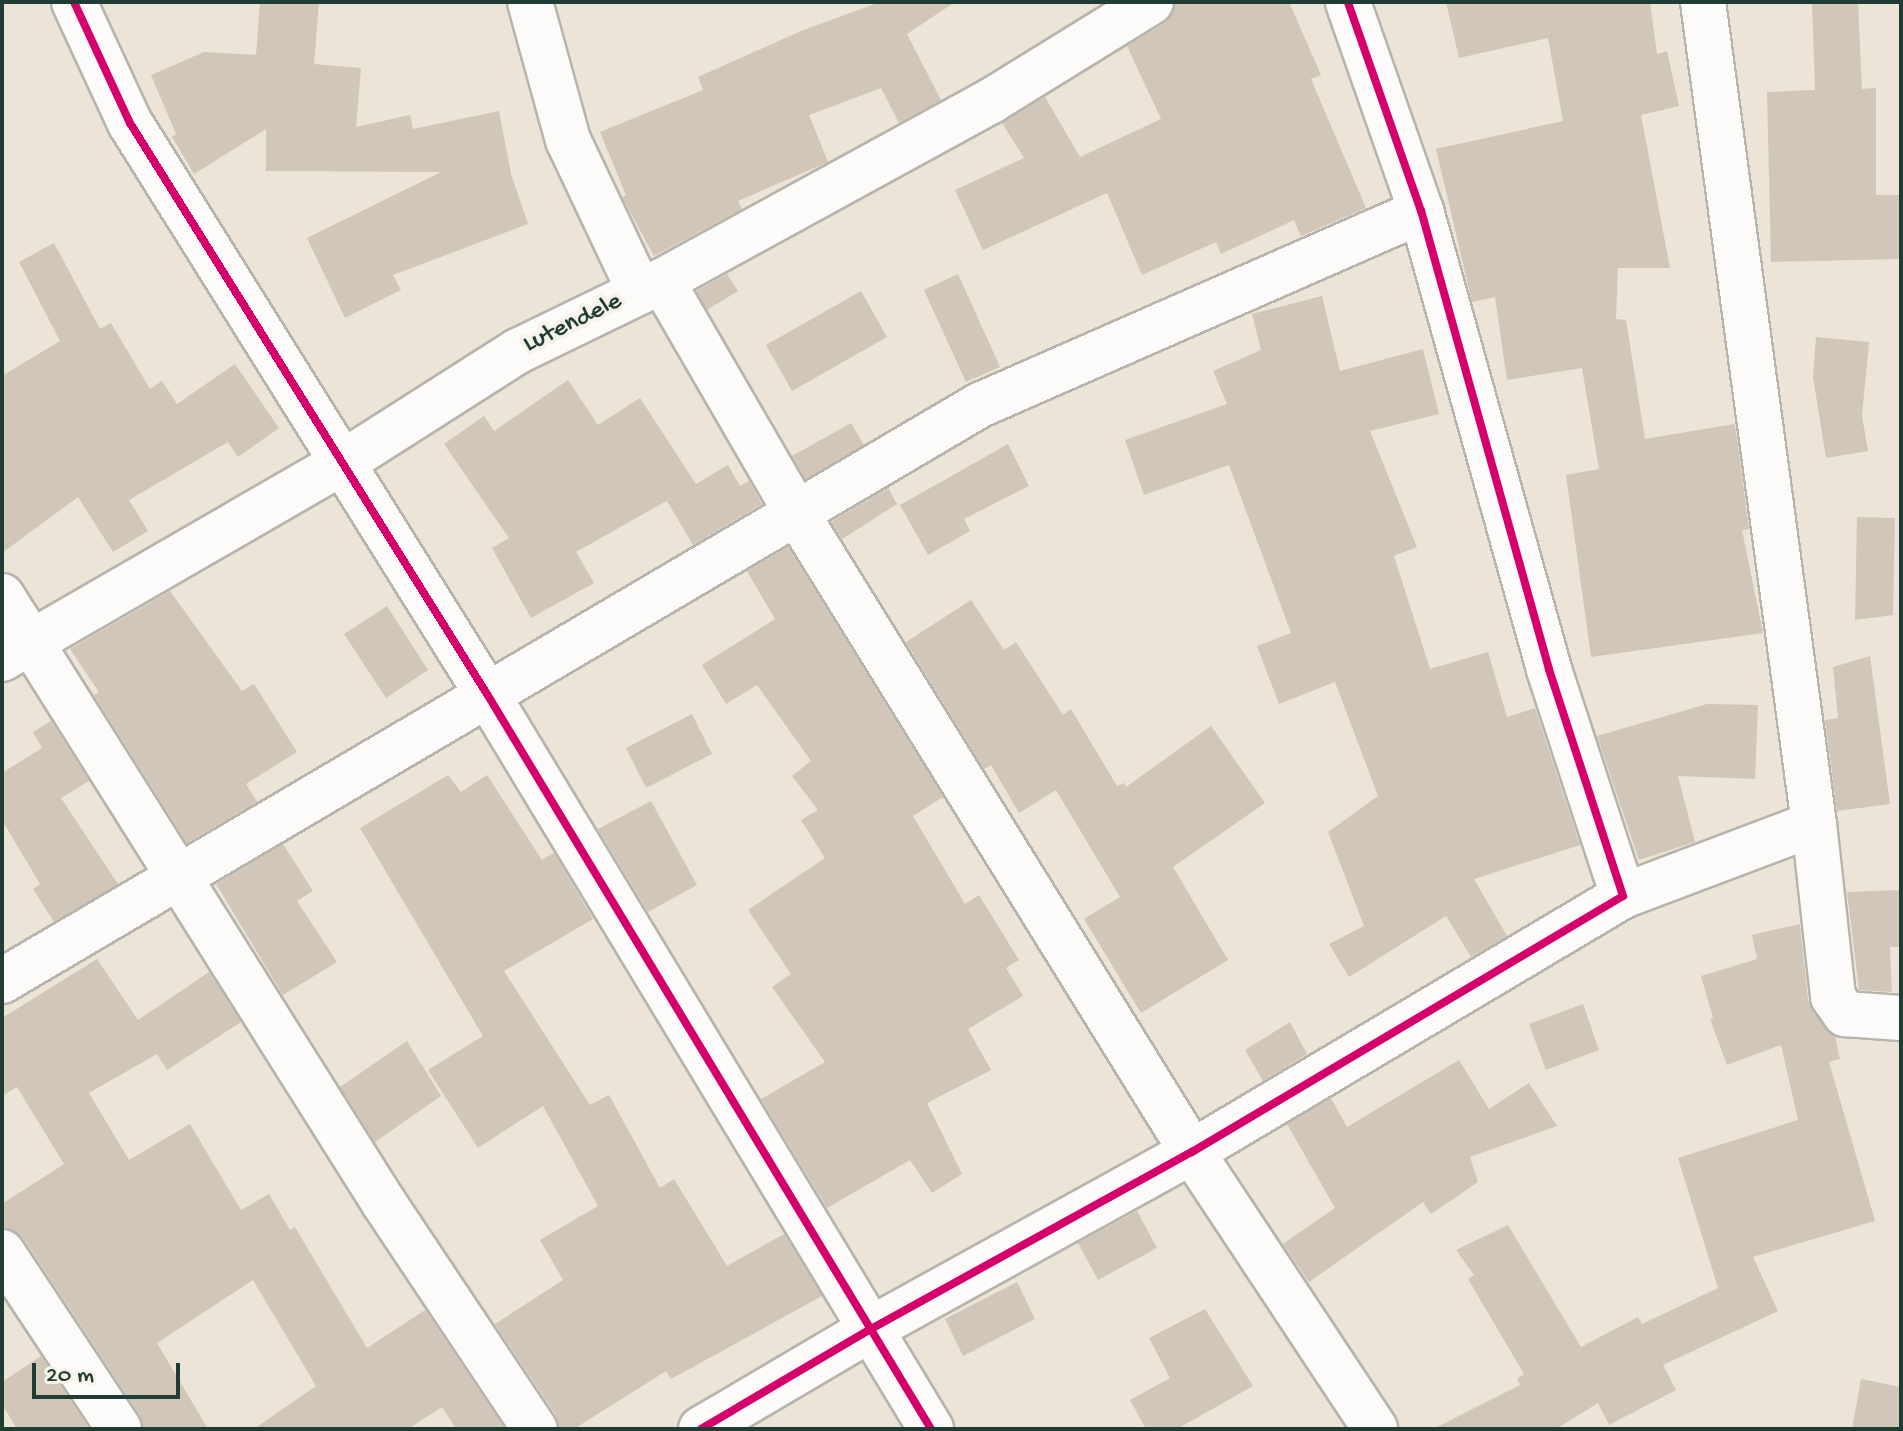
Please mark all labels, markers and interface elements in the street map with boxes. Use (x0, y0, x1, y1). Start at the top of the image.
street label: Lutendele (519, 287, 627, 361)
scale bar (36, 1347, 184, 1397)
text: 20 m (46, 1362, 94, 1391)

